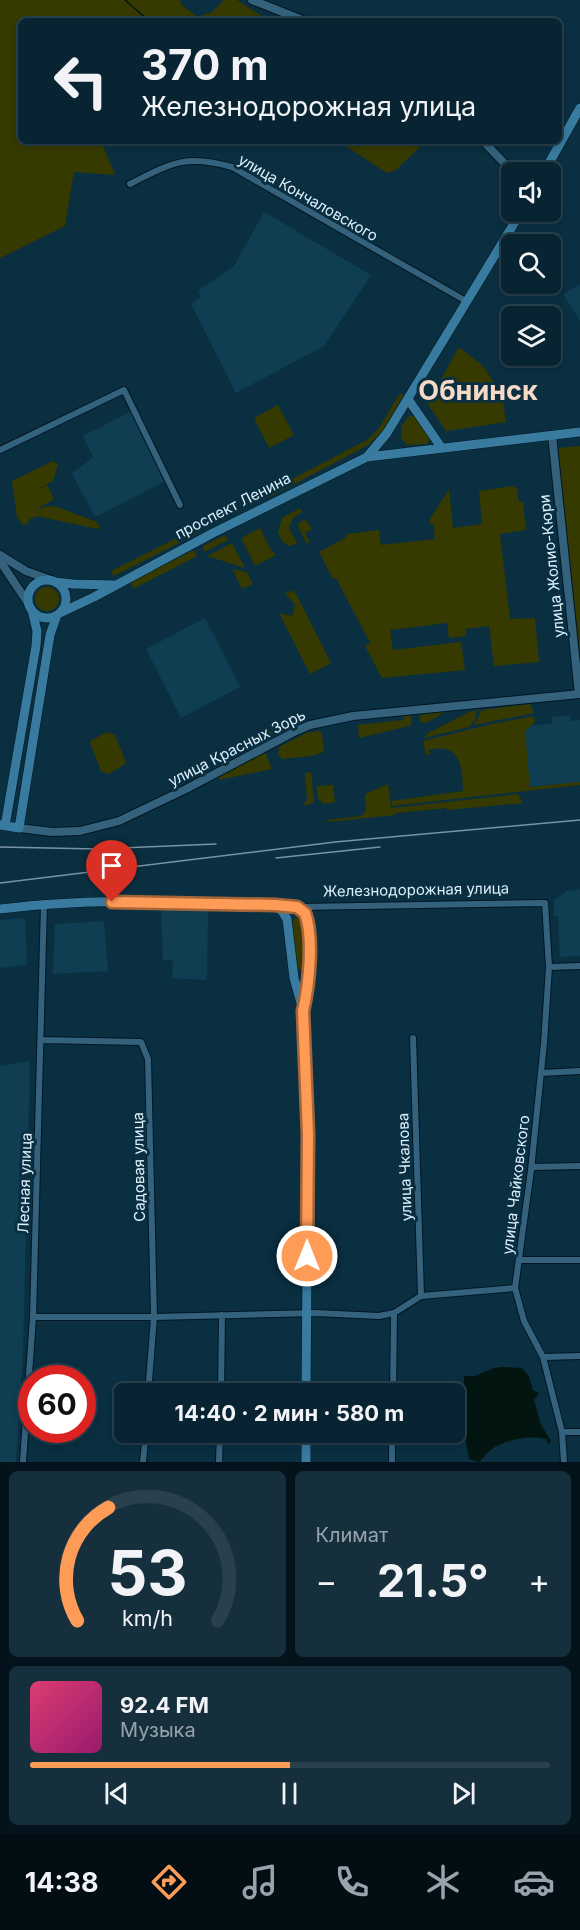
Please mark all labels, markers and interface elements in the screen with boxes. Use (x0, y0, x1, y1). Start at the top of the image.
text: 370 m (141, 39, 268, 90)
icon: left (42, 42, 120, 120)
text: Железнодорожная улица (141, 90, 476, 123)
street label: улица Кончаловского (235, 150, 381, 245)
map controls (501, 162, 561, 366)
button: sound (501, 162, 561, 222)
button: search (501, 234, 561, 294)
button: layers (501, 306, 561, 366)
district label: Обнинск (418, 374, 538, 407)
street label: проспект Ленина (172, 468, 294, 543)
street label: улица Жолио-Кюри (535, 493, 568, 639)
street label: улица Красных Зорь (165, 705, 309, 790)
pin (86, 840, 137, 902)
icon: arrive (95, 849, 128, 882)
street label: Железнодорожная улица (323, 878, 509, 901)
street label: Садовая улица (128, 1112, 149, 1222)
street label: улица Чкалова (393, 1113, 416, 1222)
street label: улица Чайковского (498, 1114, 533, 1256)
street label: Лесная улица (13, 1132, 36, 1234)
position arrow (275, 1224, 339, 1288)
speed limit sign: 60 (18, 1365, 96, 1443)
text: 14:40 · 2 мин · 580 m (175, 1400, 404, 1426)
text: Климат (316, 1523, 388, 1547)
text: 53 (107, 1535, 187, 1610)
text: 21.5° (377, 1553, 489, 1608)
text: − (316, 1561, 337, 1601)
text: + (528, 1561, 550, 1601)
text: km/h (122, 1605, 173, 1631)
text: 92.4 FM (120, 1692, 209, 1718)
text: Музыка (120, 1718, 196, 1742)
icon: previous (100, 1777, 133, 1810)
icon: pause (273, 1777, 306, 1810)
icon: next (447, 1777, 480, 1810)
icon: directions (148, 1861, 190, 1903)
icon: music (239, 1861, 281, 1903)
icon: phone (331, 1861, 373, 1903)
icon: climate (422, 1861, 464, 1903)
icon: car (513, 1861, 555, 1903)
text: 14:38 (25, 1866, 99, 1899)

